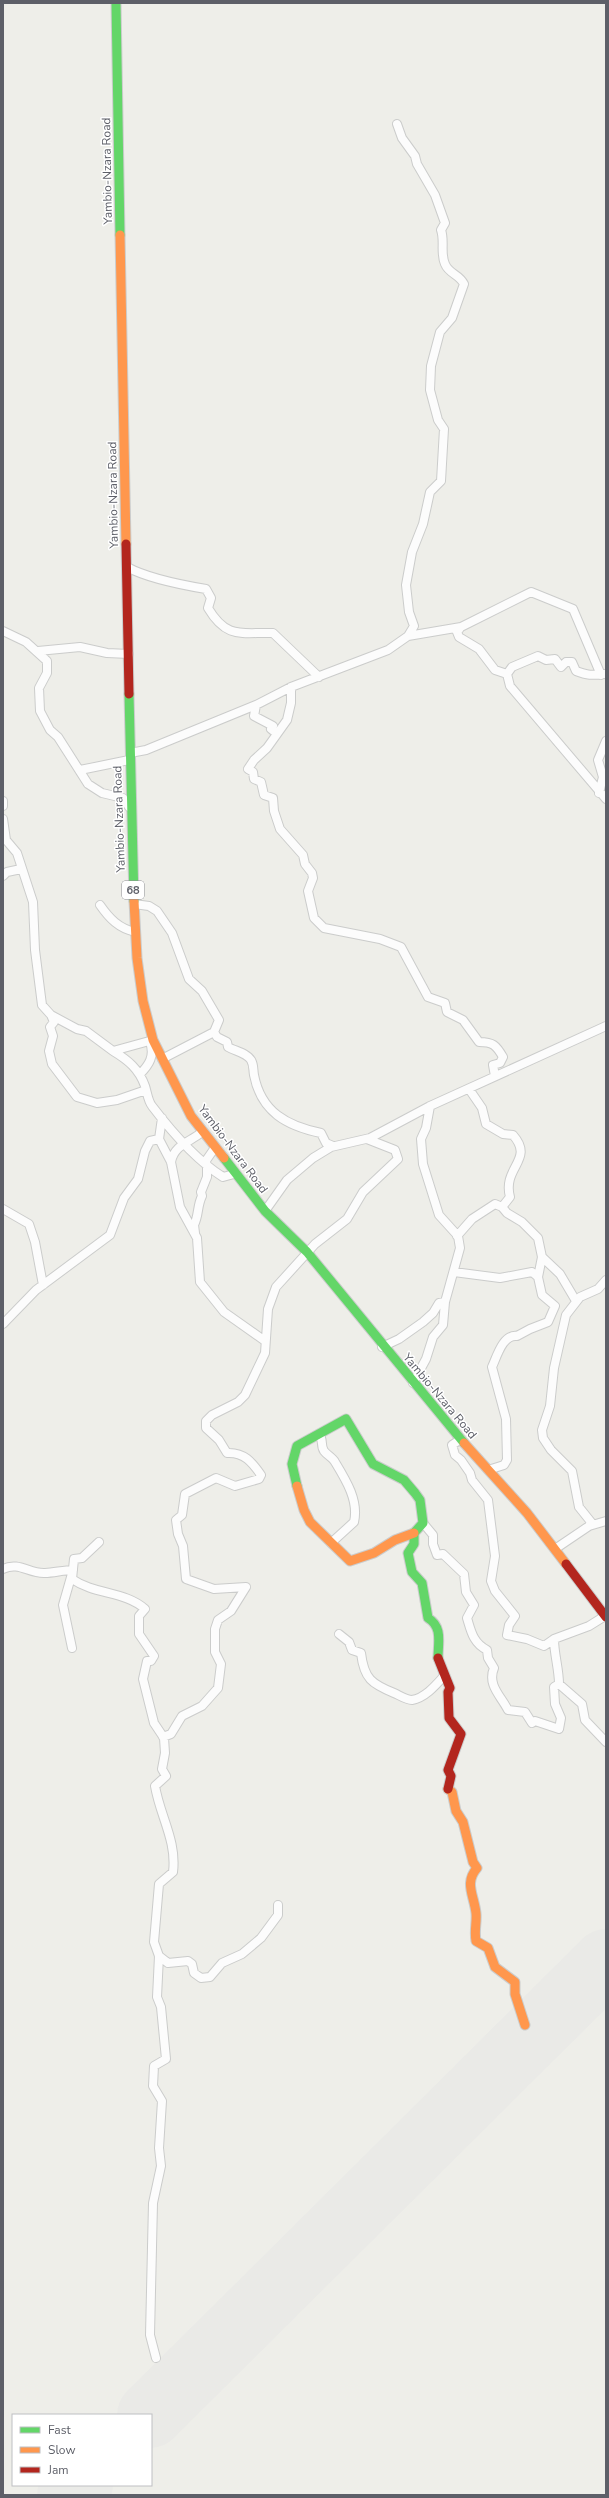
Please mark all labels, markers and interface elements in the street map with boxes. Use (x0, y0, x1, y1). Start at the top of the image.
street label: Yambio-Nzara Road (98, 117, 116, 226)
street label: Yambio-Nzara Road (104, 441, 122, 550)
street label: Yambio-Nzara Road (109, 765, 129, 874)
road number: 68 (122, 881, 144, 899)
street label: Yambio-Nzara Road (194, 1101, 272, 1197)
street label: Yambio-Nzara Road (399, 1349, 480, 1442)
legend (12, 2414, 152, 2486)
text: Fast (48, 2422, 71, 2438)
text: Slow (48, 2442, 76, 2458)
text: Jam (47, 2462, 69, 2478)

